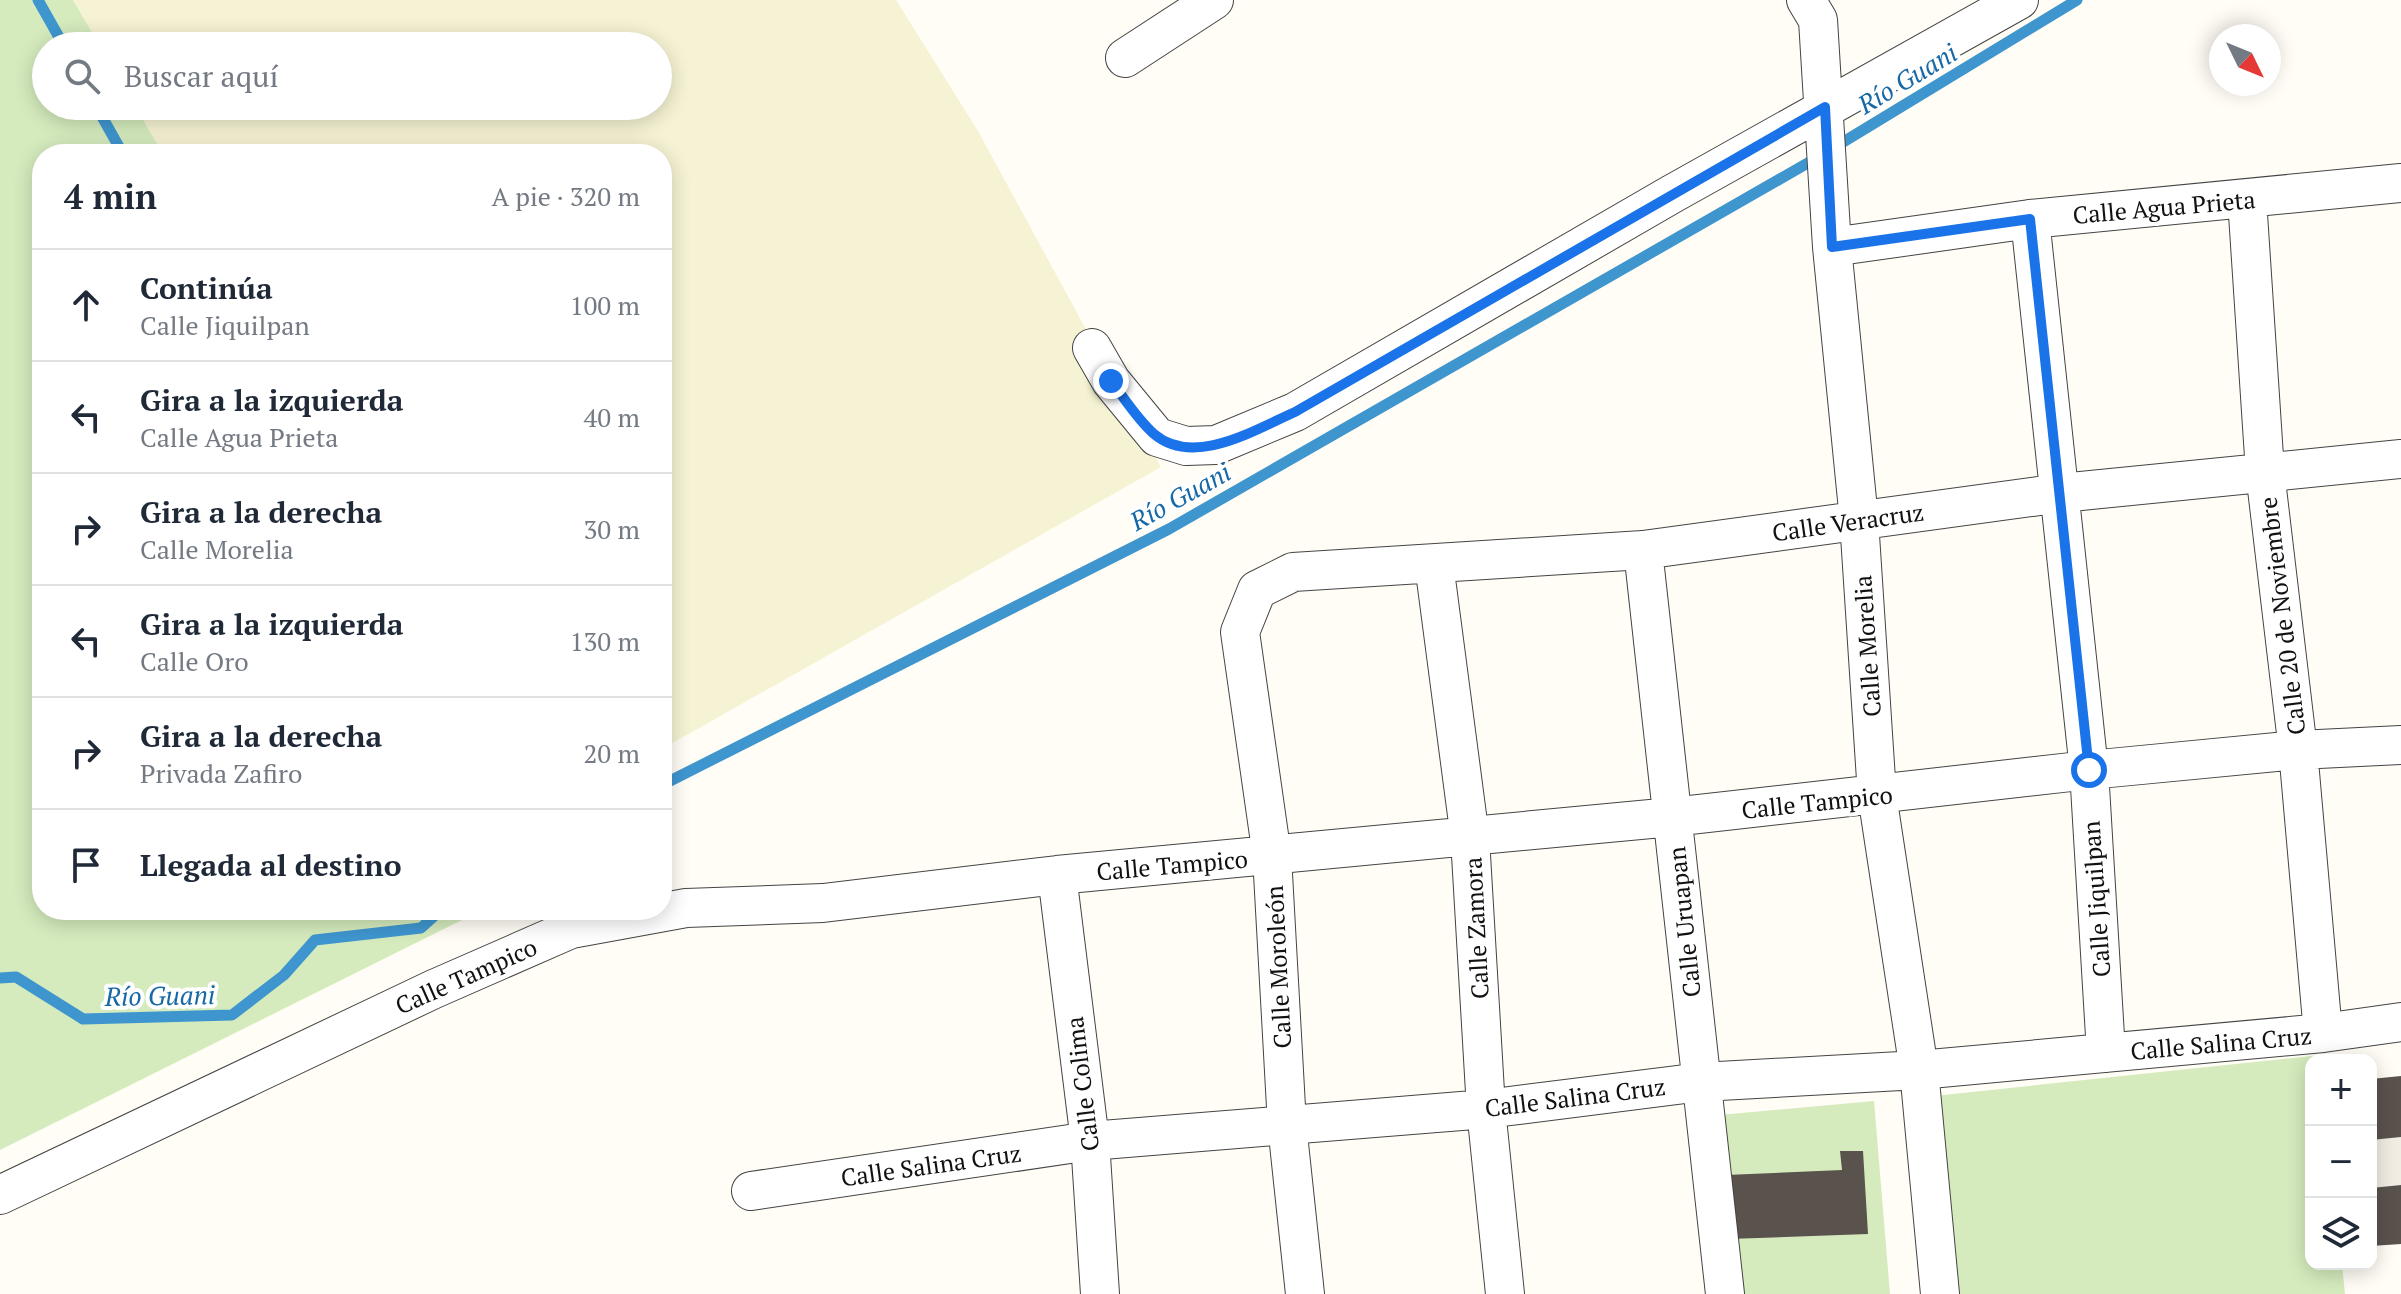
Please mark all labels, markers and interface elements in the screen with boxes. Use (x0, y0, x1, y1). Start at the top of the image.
north arrow (2209, 24, 2281, 96)
search box (32, 32, 672, 120)
water label: Río Guani (1850, 35, 1963, 121)
icon: search (60, 54, 104, 98)
text: Buscar aquí (124, 56, 278, 96)
text: 4 min (64, 174, 157, 219)
text: A pie · 320 m (492, 179, 640, 213)
street label: Calle Agua Prieta (2071, 183, 2257, 231)
text: Continúa (140, 268, 273, 308)
icon: ahead (64, 283, 108, 327)
text: 100 m (570, 288, 640, 322)
text: Calle Jiquilpan (140, 308, 310, 342)
route end (1093, 363, 1129, 399)
text: Gira a la izquierda (140, 380, 404, 420)
icon: left (64, 395, 108, 439)
text: 40 m (584, 400, 640, 434)
text: Calle Agua Prieta (140, 420, 338, 454)
water label: Río Guani (1123, 454, 1236, 538)
text: Gira a la derecha (140, 492, 382, 532)
street label: Calle 20 de Noviembre (2252, 495, 2312, 737)
street label: Calle Veracruz (1770, 496, 1926, 548)
icon: right (64, 507, 108, 551)
text: 30 m (584, 512, 640, 546)
text: Calle Morelia (140, 532, 294, 566)
street label: Calle Morelia (1846, 574, 1888, 718)
text: Gira a la izquierda (140, 604, 404, 644)
icon: left (64, 619, 108, 663)
text: 130 m (570, 624, 640, 658)
text: Calle Oro (140, 644, 249, 678)
text: Gira a la derecha (140, 716, 382, 756)
icon: right (64, 731, 108, 775)
text: 20 m (584, 736, 640, 770)
route start (2071, 752, 2107, 788)
text: Privada Zafiro (140, 756, 302, 790)
street label: Calle Tampico (1740, 778, 1894, 826)
street label: Calle Jiquilpan (2075, 820, 2117, 978)
street label: Calle Tampico (1095, 842, 1249, 888)
icon: arrive (64, 843, 108, 887)
text: Llegada al destino (140, 845, 401, 885)
street label: Calle Uruapan (1660, 845, 1708, 999)
street label: Calle Zamora (1456, 856, 1496, 1000)
street label: Calle Moroleón (1258, 885, 1298, 1049)
street label: Calle Tampico (390, 931, 542, 1021)
water label: Río Guani (104, 977, 215, 1013)
street label: Calle Colima (1058, 1015, 1106, 1153)
street label: Calle Salina Cruz (2129, 1019, 2313, 1067)
map controls (2305, 1054, 2377, 1270)
button: + (2305, 1054, 2377, 1126)
street label: Calle Salina Cruz (1483, 1070, 1667, 1124)
button: − (2305, 1126, 2377, 1198)
street label: Calle Salina Cruz (839, 1137, 1023, 1193)
button: layers (2305, 1198, 2377, 1270)

